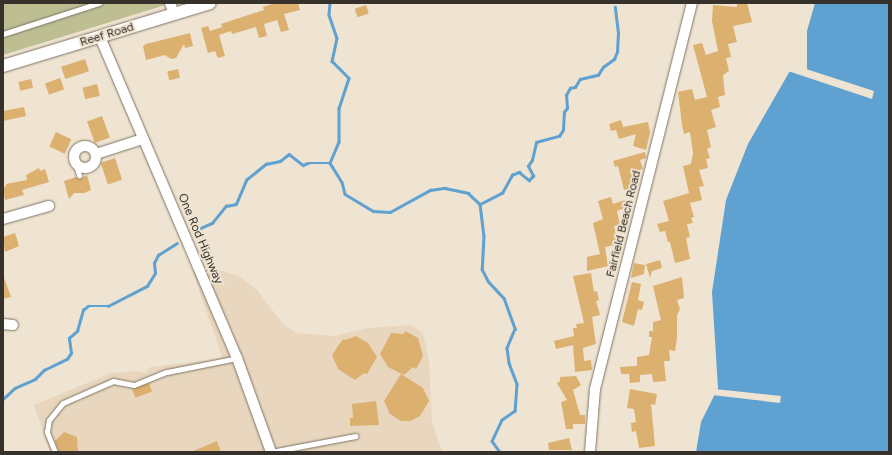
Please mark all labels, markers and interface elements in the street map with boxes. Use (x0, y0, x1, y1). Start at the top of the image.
street label: Reef Road (78, 20, 136, 50)
street label: Fairfield Beach Road (604, 169, 644, 279)
street label: One Rod Highway (174, 192, 226, 286)

